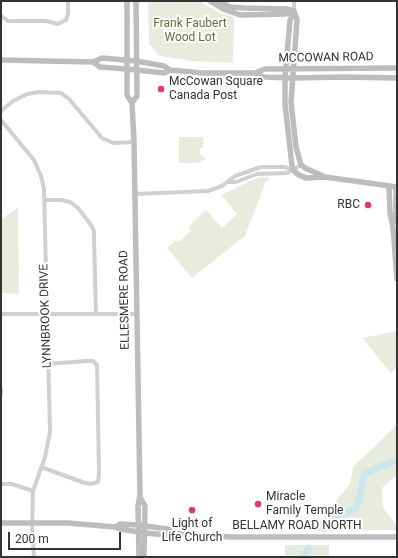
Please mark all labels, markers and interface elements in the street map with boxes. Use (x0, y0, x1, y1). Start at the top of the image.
park label: Frank Faubert Wood Lot (153, 17, 227, 45)
street label: MCCOWAN ROAD (278, 50, 374, 66)
place label: McCowan Square Canada Post (169, 75, 263, 103)
marker: McCowan Square Canada Post (156, 84, 166, 94)
place label: RBC (337, 198, 360, 212)
marker: RBC (363, 200, 373, 210)
street label: ELLESMERE ROAD (117, 250, 133, 350)
street label: LYNNBROOK DRIVE (37, 264, 55, 368)
place label: Miracle Family Temple (266, 490, 343, 518)
marker: Miracle Family Temple (253, 499, 263, 509)
marker: Light of Life Church (187, 505, 197, 515)
place label: Light of Life Church (162, 517, 222, 545)
street label: BELLAMY ROAD NORTH (232, 519, 362, 533)
scale bar (10, 524, 123, 550)
text: 200 m (15, 532, 49, 546)

